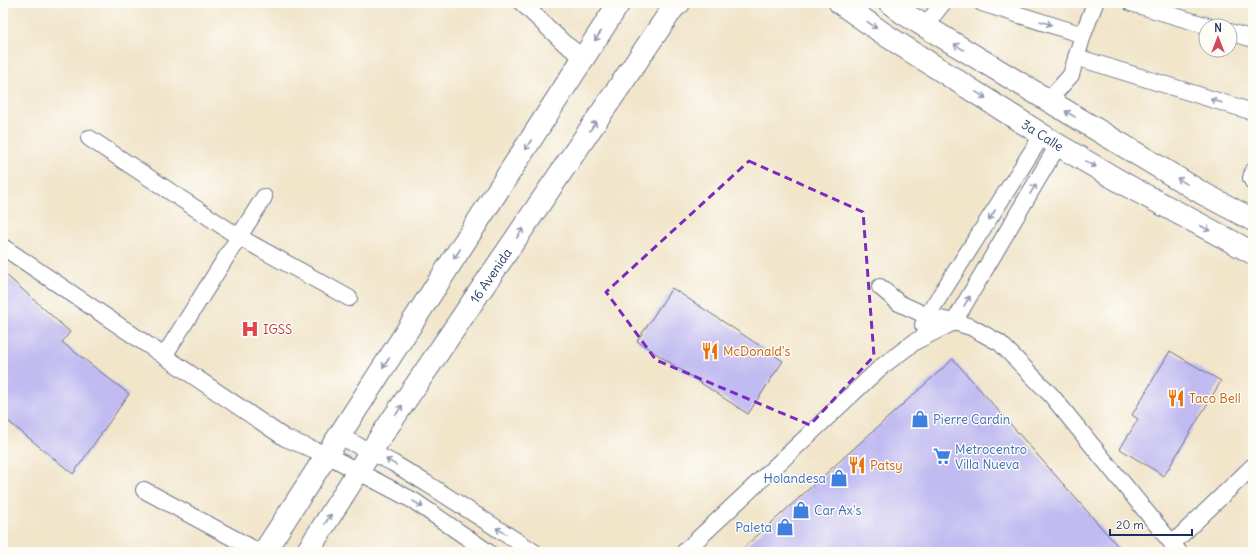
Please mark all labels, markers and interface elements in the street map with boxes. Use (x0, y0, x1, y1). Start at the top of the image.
north arrow (1198, 18, 1238, 58)
one-way arrow (1040, 19, 1052, 27)
one-way arrow (866, 21, 877, 29)
text: N (1214, 21, 1222, 35)
one-way arrow (594, 30, 602, 41)
one-way arrow (953, 43, 965, 51)
one-way arrow (975, 92, 987, 100)
one-way arrow (1209, 97, 1222, 104)
one-way arrow (1065, 110, 1076, 118)
street label: 3a Calle (1018, 115, 1067, 155)
one-way arrow (589, 121, 597, 132)
one-way arrow (523, 139, 531, 151)
one-way arrow (1085, 161, 1097, 169)
one-way arrow (1176, 176, 1188, 184)
one-way arrow (1029, 183, 1037, 195)
one-way arrow (988, 209, 996, 220)
one-way arrow (1199, 224, 1211, 232)
one-way arrow (516, 228, 524, 239)
street label: 16 Avenida (466, 245, 515, 306)
one-way arrow (453, 248, 461, 259)
one-way arrow (963, 295, 971, 307)
hospital icon: IGSS (240, 319, 260, 339)
place label: IGSS (263, 321, 292, 338)
restaurant icon: McDonald's (700, 341, 720, 361)
place label: McDonald's (723, 343, 790, 360)
one-way arrow (382, 357, 390, 369)
restaurant icon: Taco Bell (1166, 388, 1186, 408)
place label: Taco Bell (1189, 390, 1241, 407)
one-way arrow (395, 405, 403, 416)
shop icon: Pierre Cardin (910, 409, 930, 429)
place label: Pierre Cardin (933, 411, 1011, 428)
place label: Metrocentro Villa Nueva (955, 441, 1027, 473)
supermarket icon: Metrocentro Villa Nueva (932, 446, 952, 466)
restaurant icon: Patsy (847, 455, 867, 475)
place label: Patsy (870, 457, 903, 474)
one-way arrow (385, 458, 397, 465)
shop icon: Holandesa (829, 468, 849, 488)
place label: Holandesa (764, 470, 826, 487)
one-way arrow (412, 500, 424, 508)
shop icon: Car Ax's (791, 500, 811, 520)
place label: Car Ax's (814, 502, 861, 519)
scale bar (1110, 511, 1192, 537)
one-way arrow (325, 513, 333, 525)
shop icon: Paleta (775, 517, 795, 537)
text: 20 m (1116, 517, 1144, 532)
place label: Paleta (735, 519, 772, 536)
one-way arrow (496, 527, 507, 535)

